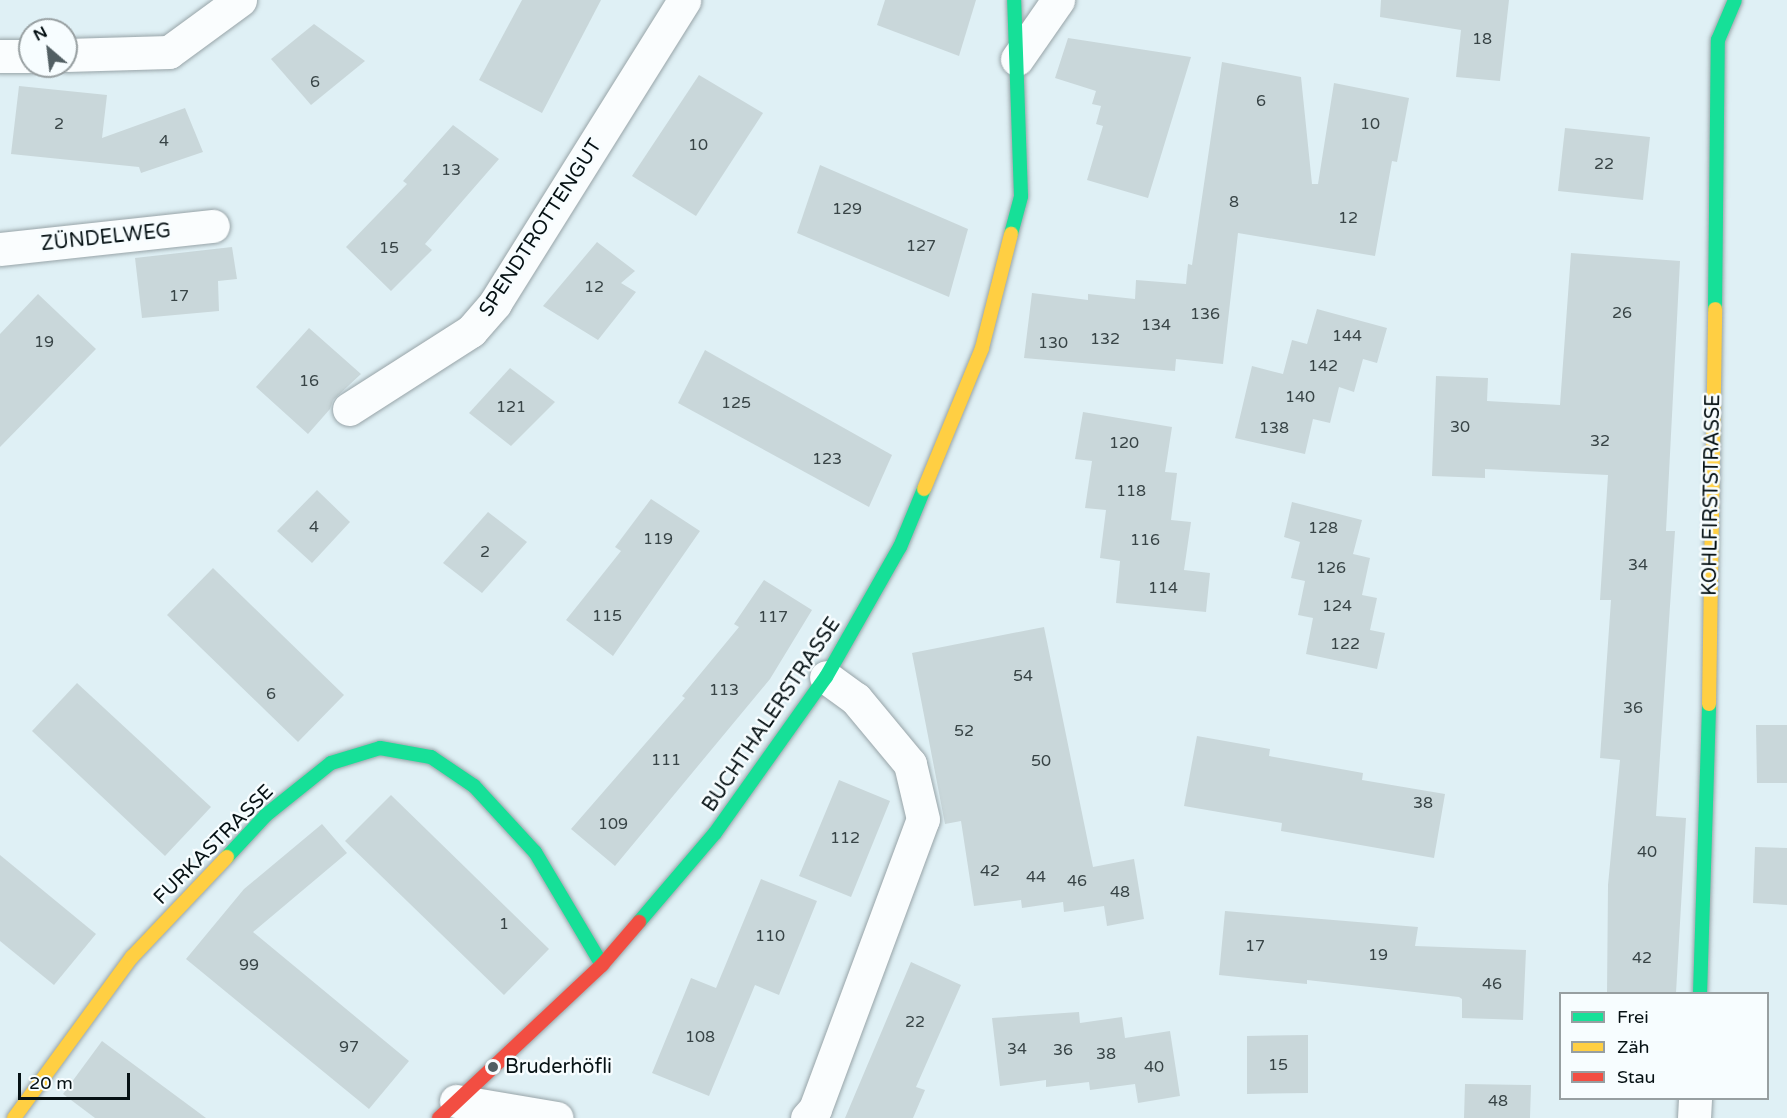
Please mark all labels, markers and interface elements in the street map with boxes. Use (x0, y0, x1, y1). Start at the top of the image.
north arrow (18, 18, 78, 78)
text: N (30, 22, 51, 46)
house number: 18 (1472, 29, 1492, 49)
house number: 6 (310, 72, 320, 92)
house number: 6 (1256, 91, 1266, 111)
house number: 2 (54, 114, 64, 134)
house number: 10 (1360, 114, 1380, 134)
house number: 4 (159, 131, 169, 151)
street label: SPENDTROTTENGUT (475, 135, 607, 321)
house number: 10 (688, 135, 708, 155)
house number: 22 (1594, 154, 1614, 174)
house number: 13 (441, 160, 461, 180)
house number: 8 (1229, 192, 1239, 212)
house number: 129 (832, 199, 862, 219)
house number: 12 (1338, 208, 1358, 228)
street label: ZÜNDELWEG (40, 219, 172, 257)
house number: 127 (906, 236, 936, 256)
house number: 15 (379, 238, 399, 258)
house number: 12 (584, 277, 604, 297)
house number: 17 (169, 286, 189, 306)
house number: 26 (1612, 303, 1632, 323)
house number: 136 (1190, 304, 1220, 324)
house number: 134 (1141, 315, 1171, 335)
house number: 144 (1332, 326, 1362, 346)
house number: 132 (1090, 329, 1120, 349)
house number: 19 (34, 332, 54, 352)
house number: 130 (1038, 333, 1068, 353)
house number: 142 (1308, 356, 1338, 376)
house number: 16 (299, 371, 319, 391)
house number: 140 (1285, 387, 1315, 407)
house number: 125 (721, 393, 751, 413)
street label: KOHLFIRSTSTRASSE (1698, 394, 1726, 596)
house number: 121 (496, 397, 526, 417)
house number: 30 (1450, 417, 1470, 437)
house number: 138 (1259, 418, 1289, 438)
house number: 32 (1590, 431, 1610, 451)
house number: 120 (1109, 433, 1139, 453)
house number: 123 (812, 449, 842, 469)
house number: 118 (1116, 481, 1146, 501)
house number: 4 (309, 517, 319, 537)
house number: 128 (1308, 518, 1338, 538)
house number: 119 (643, 529, 673, 549)
house number: 116 (1130, 530, 1160, 550)
house number: 2 (480, 542, 490, 562)
house number: 34 (1628, 555, 1648, 575)
house number: 126 (1316, 558, 1346, 578)
house number: 114 (1148, 578, 1178, 598)
house number: 124 (1322, 596, 1352, 616)
house number: 115 (592, 606, 622, 626)
house number: 117 (758, 607, 788, 627)
street label: BUCHTHALERSTRASSE (698, 613, 846, 817)
house number: 122 (1330, 634, 1360, 654)
house number: 54 (1013, 666, 1033, 686)
house number: 113 (709, 680, 739, 700)
house number: 6 (266, 684, 276, 704)
house number: 36 (1623, 698, 1643, 718)
house number: 52 (954, 721, 974, 741)
house number: 111 (651, 750, 681, 770)
house number: 50 (1031, 751, 1051, 771)
street label: FURKASTRASSE (149, 780, 279, 910)
house number: 38 (1413, 793, 1433, 813)
house number: 109 (598, 814, 628, 834)
house number: 112 (830, 828, 860, 848)
house number: 40 (1637, 842, 1657, 862)
house number: 42 (980, 861, 1000, 881)
house number: 44 (1026, 867, 1046, 887)
house number: 46 (1067, 871, 1087, 891)
house number: 48 (1110, 882, 1130, 902)
house number: 1 (499, 914, 509, 934)
house number: 110 (755, 926, 785, 946)
house number: 17 (1245, 936, 1265, 956)
house number: 19 (1368, 945, 1388, 965)
house number: 42 (1632, 948, 1652, 968)
house number: 99 (239, 955, 259, 975)
house number: 46 (1482, 974, 1502, 994)
legend (1559, 992, 1769, 1100)
text: Frei (1617, 1006, 1649, 1028)
house number: 22 (905, 1012, 925, 1032)
house number: 108 (685, 1027, 715, 1047)
text: Zäh (1617, 1036, 1650, 1058)
house number: 97 (339, 1037, 359, 1057)
house number: 34 (1007, 1039, 1027, 1059)
house number: 36 (1053, 1040, 1073, 1060)
house number: 38 (1096, 1044, 1116, 1064)
place label: Bruderhöfli (505, 1055, 612, 1079)
house number: 15 (1268, 1055, 1288, 1075)
house number: 40 (1144, 1057, 1164, 1077)
marker: Bruderhöfli (486, 1060, 500, 1074)
scale bar (21, 1061, 134, 1099)
text: Stau (1617, 1066, 1656, 1088)
text: 20 m (29, 1072, 73, 1094)
house number: 48 (1488, 1091, 1508, 1111)

